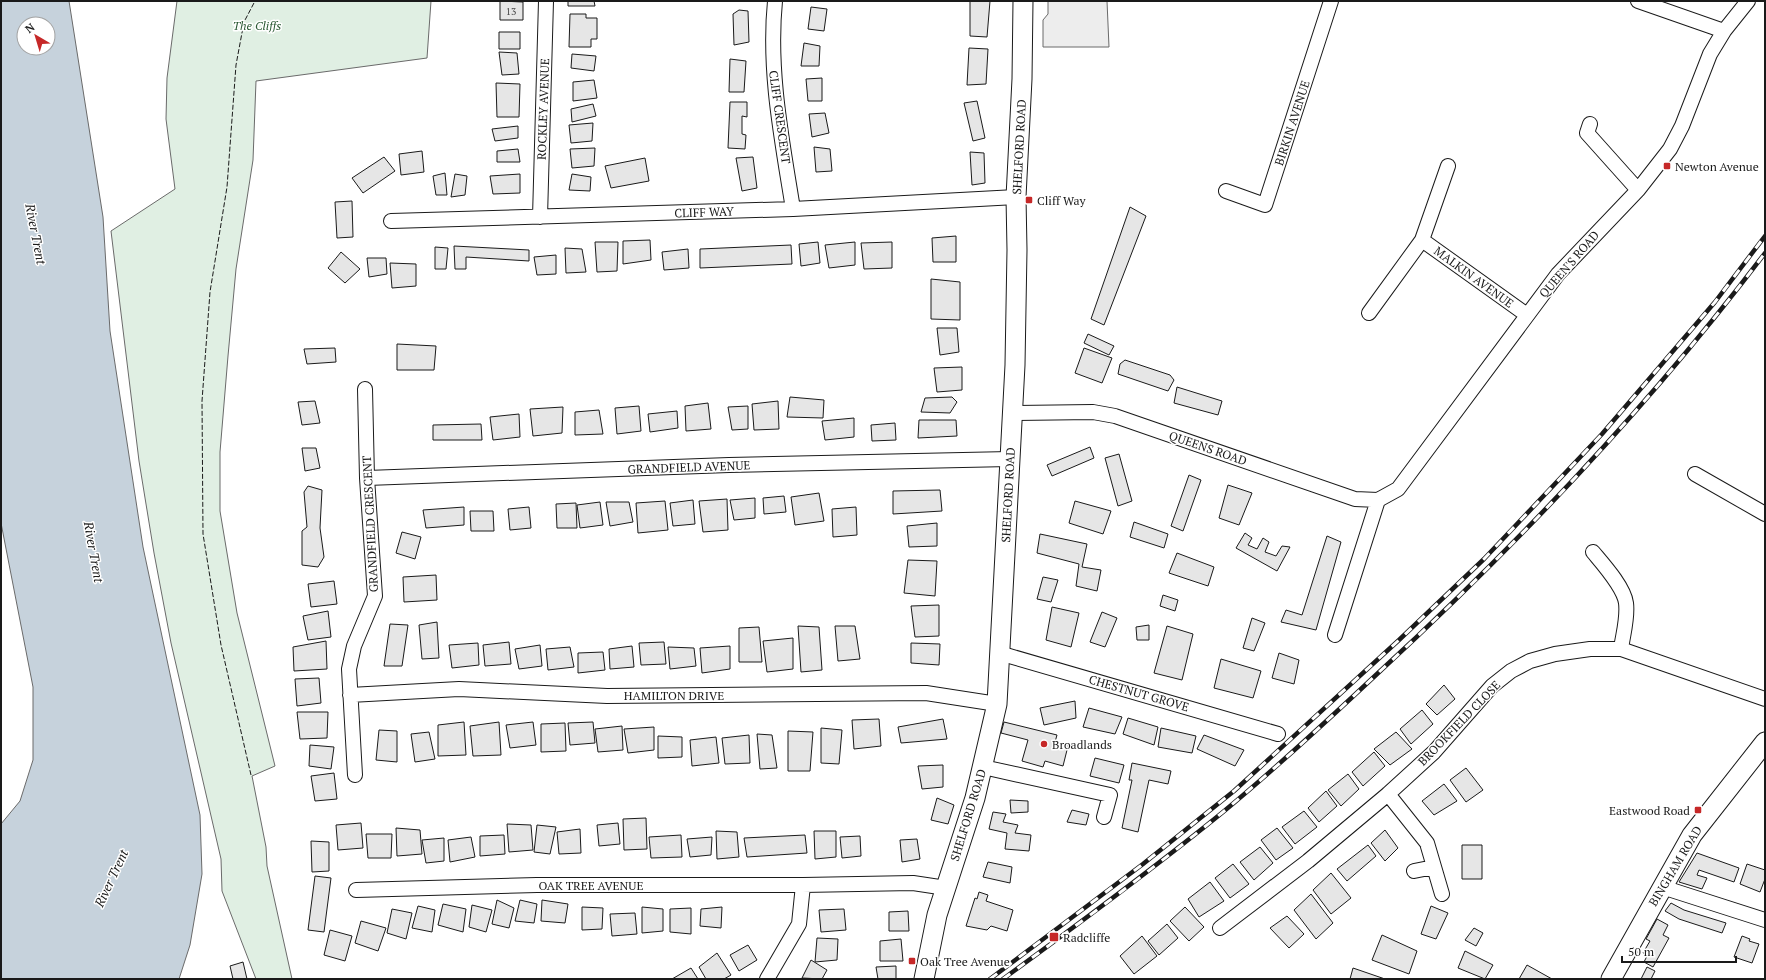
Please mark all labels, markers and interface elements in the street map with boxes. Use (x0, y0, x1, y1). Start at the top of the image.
house number: 13 (506, 5, 516, 18)
north arrow (16, 16, 56, 56)
park label: The Cliffs (233, 18, 281, 33)
text: N (22, 20, 38, 36)
street label: ROCKLEY AVENUE (534, 58, 552, 160)
street label: CLIFF CRESCENT (766, 69, 794, 165)
street label: BIRKIN AVENUE (1271, 79, 1313, 167)
street label: SHELFORD ROAD (1009, 99, 1029, 195)
place label: Newton Avenue (1675, 159, 1759, 174)
marker: Newton Avenue (1662, 161, 1672, 171)
place label: Cliff Way (1037, 193, 1087, 208)
marker: Cliff Way (1024, 195, 1034, 205)
water label: River Trent (21, 201, 51, 267)
street label: CLIFF WAY (674, 203, 734, 221)
street label: QUEEN'S ROAD (1536, 227, 1602, 301)
street label: MALKIN AVENUE (1431, 243, 1517, 311)
street label: QUEENS ROAD (1167, 428, 1249, 468)
street label: SHELFORD ROAD (998, 447, 1018, 543)
street label: GRANDFIELD CRESCENT (359, 455, 381, 593)
street label: GRANDFIELD AVENUE (627, 457, 751, 477)
water label: River Trent (80, 519, 108, 585)
street label: CHESTNUT GROVE (1087, 672, 1191, 714)
street label: BROOKFIELD CLOSE (1415, 677, 1503, 769)
street label: HAMILTON DRIVE (624, 688, 724, 703)
place label: Broadlands (1052, 737, 1112, 752)
marker: Broadlands (1039, 739, 1049, 749)
street label: SHELFORD ROAD (947, 767, 989, 863)
place label: Eastwood Road (1609, 803, 1690, 818)
marker: Eastwood Road (1693, 805, 1703, 815)
street label: BINGHAM ROAD (1645, 823, 1705, 909)
water label: River Trent (89, 846, 132, 911)
street label: OAK TREE AVENUE (539, 878, 643, 893)
place label: Radcliffe (1063, 930, 1110, 945)
marker: Radcliffe (1048, 931, 1060, 943)
scale bar (1622, 938, 1736, 964)
text: 50 m (1628, 944, 1655, 959)
place label: Oak Tree Avenue (920, 954, 1010, 969)
marker: Oak Tree Avenue (907, 956, 917, 966)

